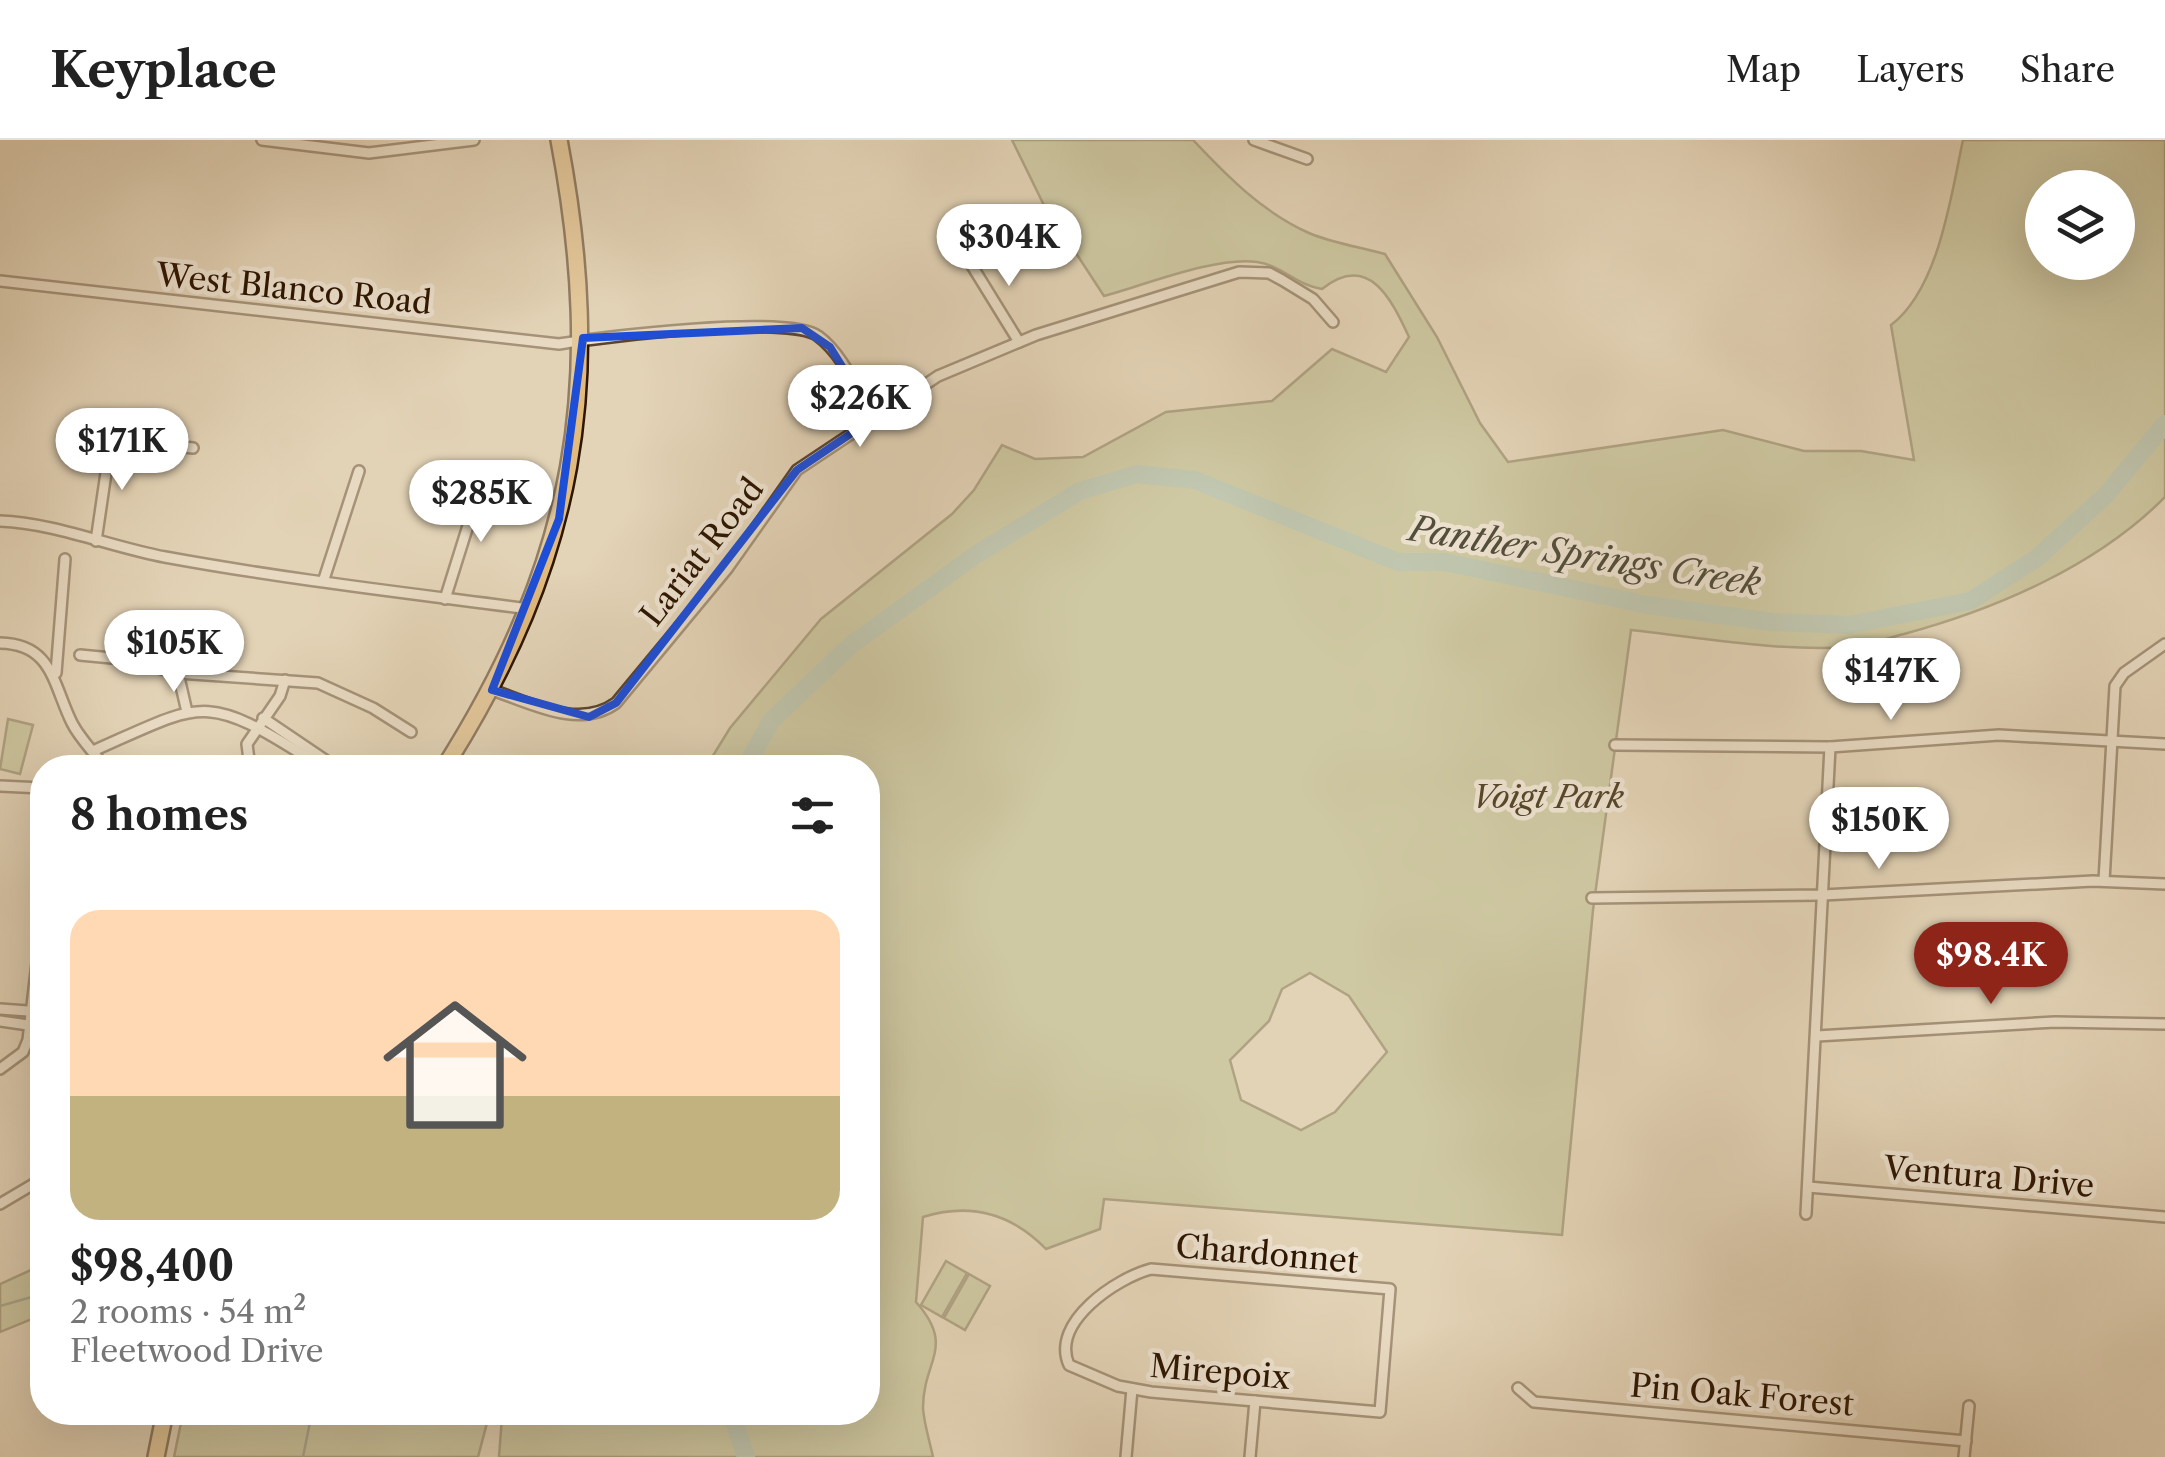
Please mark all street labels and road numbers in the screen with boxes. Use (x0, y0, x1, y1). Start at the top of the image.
street label: West Blanco Road (154, 255, 434, 322)
street label: Lariat Road (632, 470, 771, 633)
street label: Ventura Drive (1881, 1148, 2096, 1205)
street label: Chardonnet (1174, 1226, 1361, 1281)
street label: Mirepoix (1148, 1346, 1292, 1397)
street label: Pin Oak Forest (1629, 1365, 1856, 1424)

